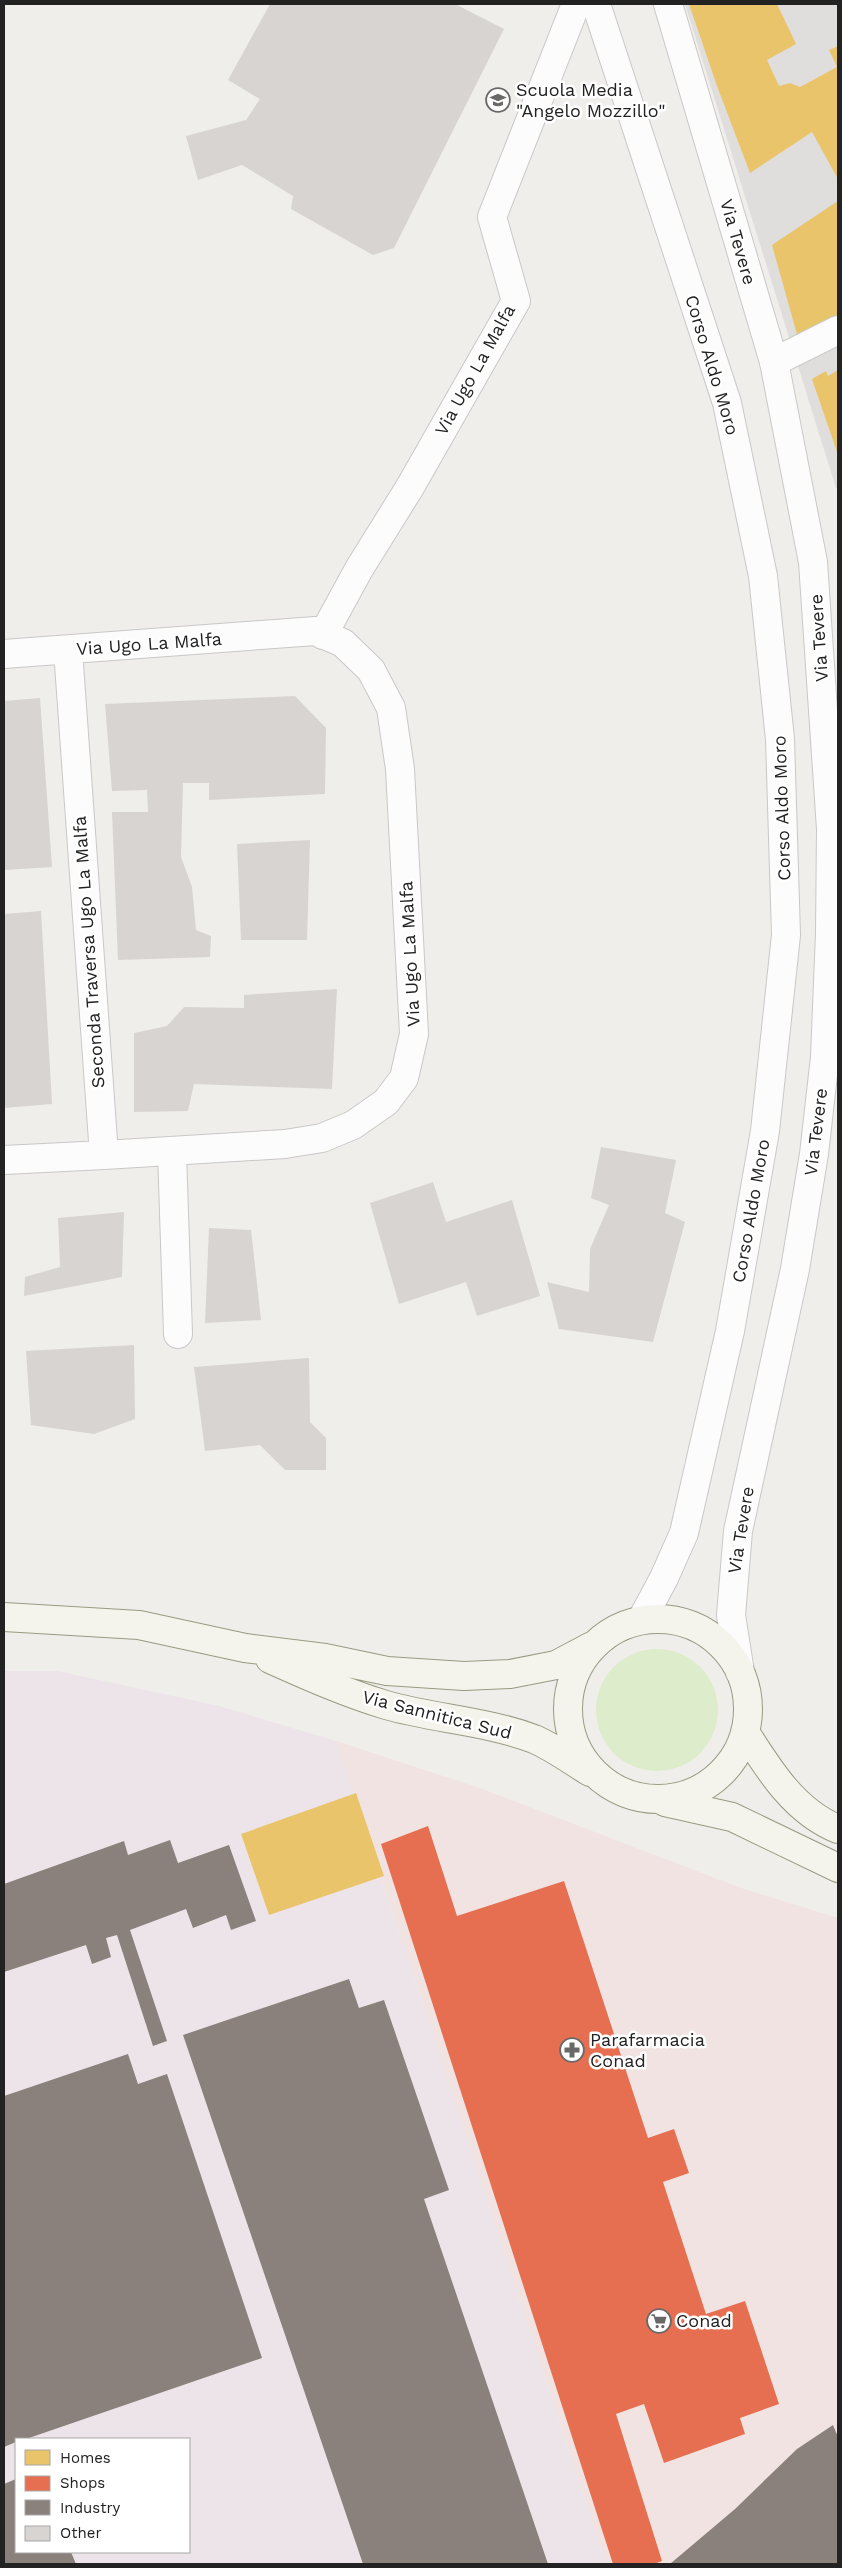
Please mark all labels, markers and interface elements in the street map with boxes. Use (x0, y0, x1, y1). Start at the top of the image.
place label: Scuola Media "Angelo Mozzillo" (516, 79, 666, 121)
school or university icon: Scuola Media "Angelo Mozzillo" (485, 87, 511, 113)
street label: Via Tevere (716, 197, 761, 287)
street label: Corso Aldo Moro (681, 292, 744, 437)
street label: Via Ugo La Malfa (430, 301, 519, 439)
street label: Via Tevere (805, 593, 832, 683)
street label: Via Ugo La Malfa (76, 628, 222, 659)
street label: Corso Aldo Moro (768, 735, 795, 881)
street label: Seconda Traversa Ugo La Malfa (69, 815, 108, 1089)
street label: Via Ugo La Malfa (395, 881, 424, 1027)
street label: Via Tevere (800, 1087, 831, 1177)
street label: Corso Aldo Moro (728, 1138, 773, 1284)
street label: Via Tevere (723, 1485, 758, 1575)
street label: Via Sannitica Sud (360, 1686, 514, 1743)
place label: Parafarmacia Conad (590, 2029, 705, 2071)
pharmacy icon: Parafarmacia Conad (559, 2037, 585, 2063)
supermarket icon: Conad (646, 2308, 672, 2334)
place label: Conad (676, 2310, 732, 2331)
legend (15, 2438, 190, 2553)
text: Homes (60, 2449, 111, 2467)
text: Shops (60, 2474, 105, 2492)
text: Industry (60, 2499, 121, 2517)
text: Other (60, 2524, 102, 2542)

